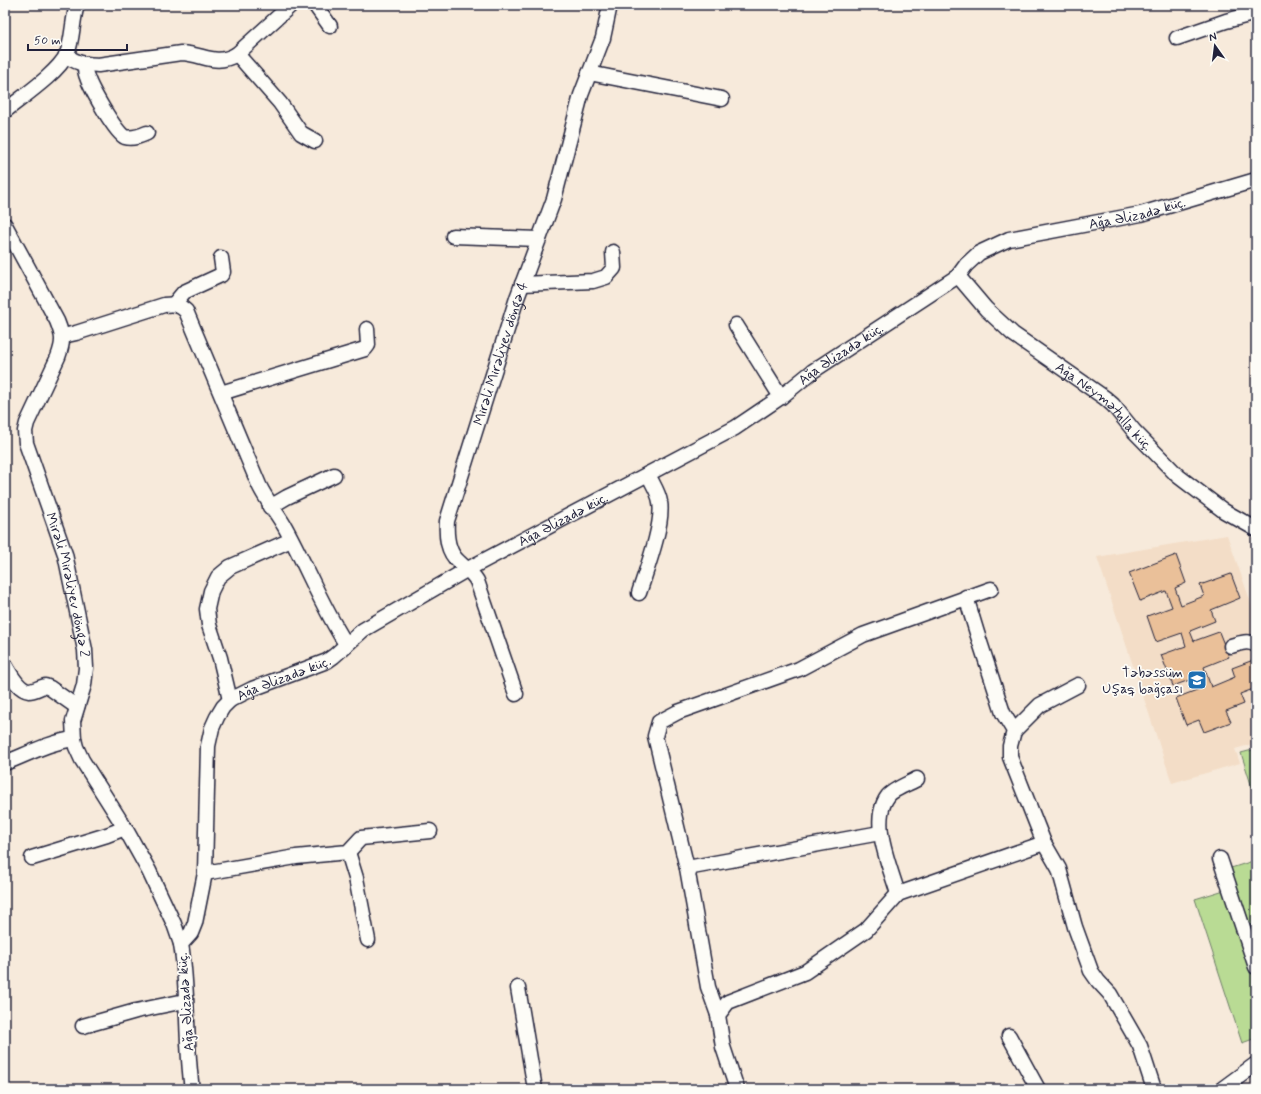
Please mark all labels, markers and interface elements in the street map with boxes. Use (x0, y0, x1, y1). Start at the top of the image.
scale bar (28, 26, 127, 52)
north arrow (1195, 26, 1235, 66)
text: N (1208, 30, 1218, 45)
text: 50 m (34, 33, 61, 49)
street label: Ağa Əlizadə küç. (1087, 193, 1188, 234)
street label: Mirəli Mirəliyev döngə 4 (470, 279, 532, 428)
street label: Ağa Əlizadə küç. (795, 319, 887, 389)
street label: Ağa Neymətulla küç. (1052, 358, 1156, 455)
street label: Ağa Əlizadə küç. (515, 489, 611, 551)
street label: Mirəli Mirəliyev döngə 2 (41, 510, 93, 658)
street label: Ağa Əlizadə küç. (234, 653, 335, 705)
place label: Təbəssüm Uşaq bağçası (1102, 664, 1183, 698)
school or university icon: Təbəssüm Uşaq bağçası (1186, 669, 1208, 691)
street label: Ağa Əlizadə küç. (174, 952, 198, 1052)

